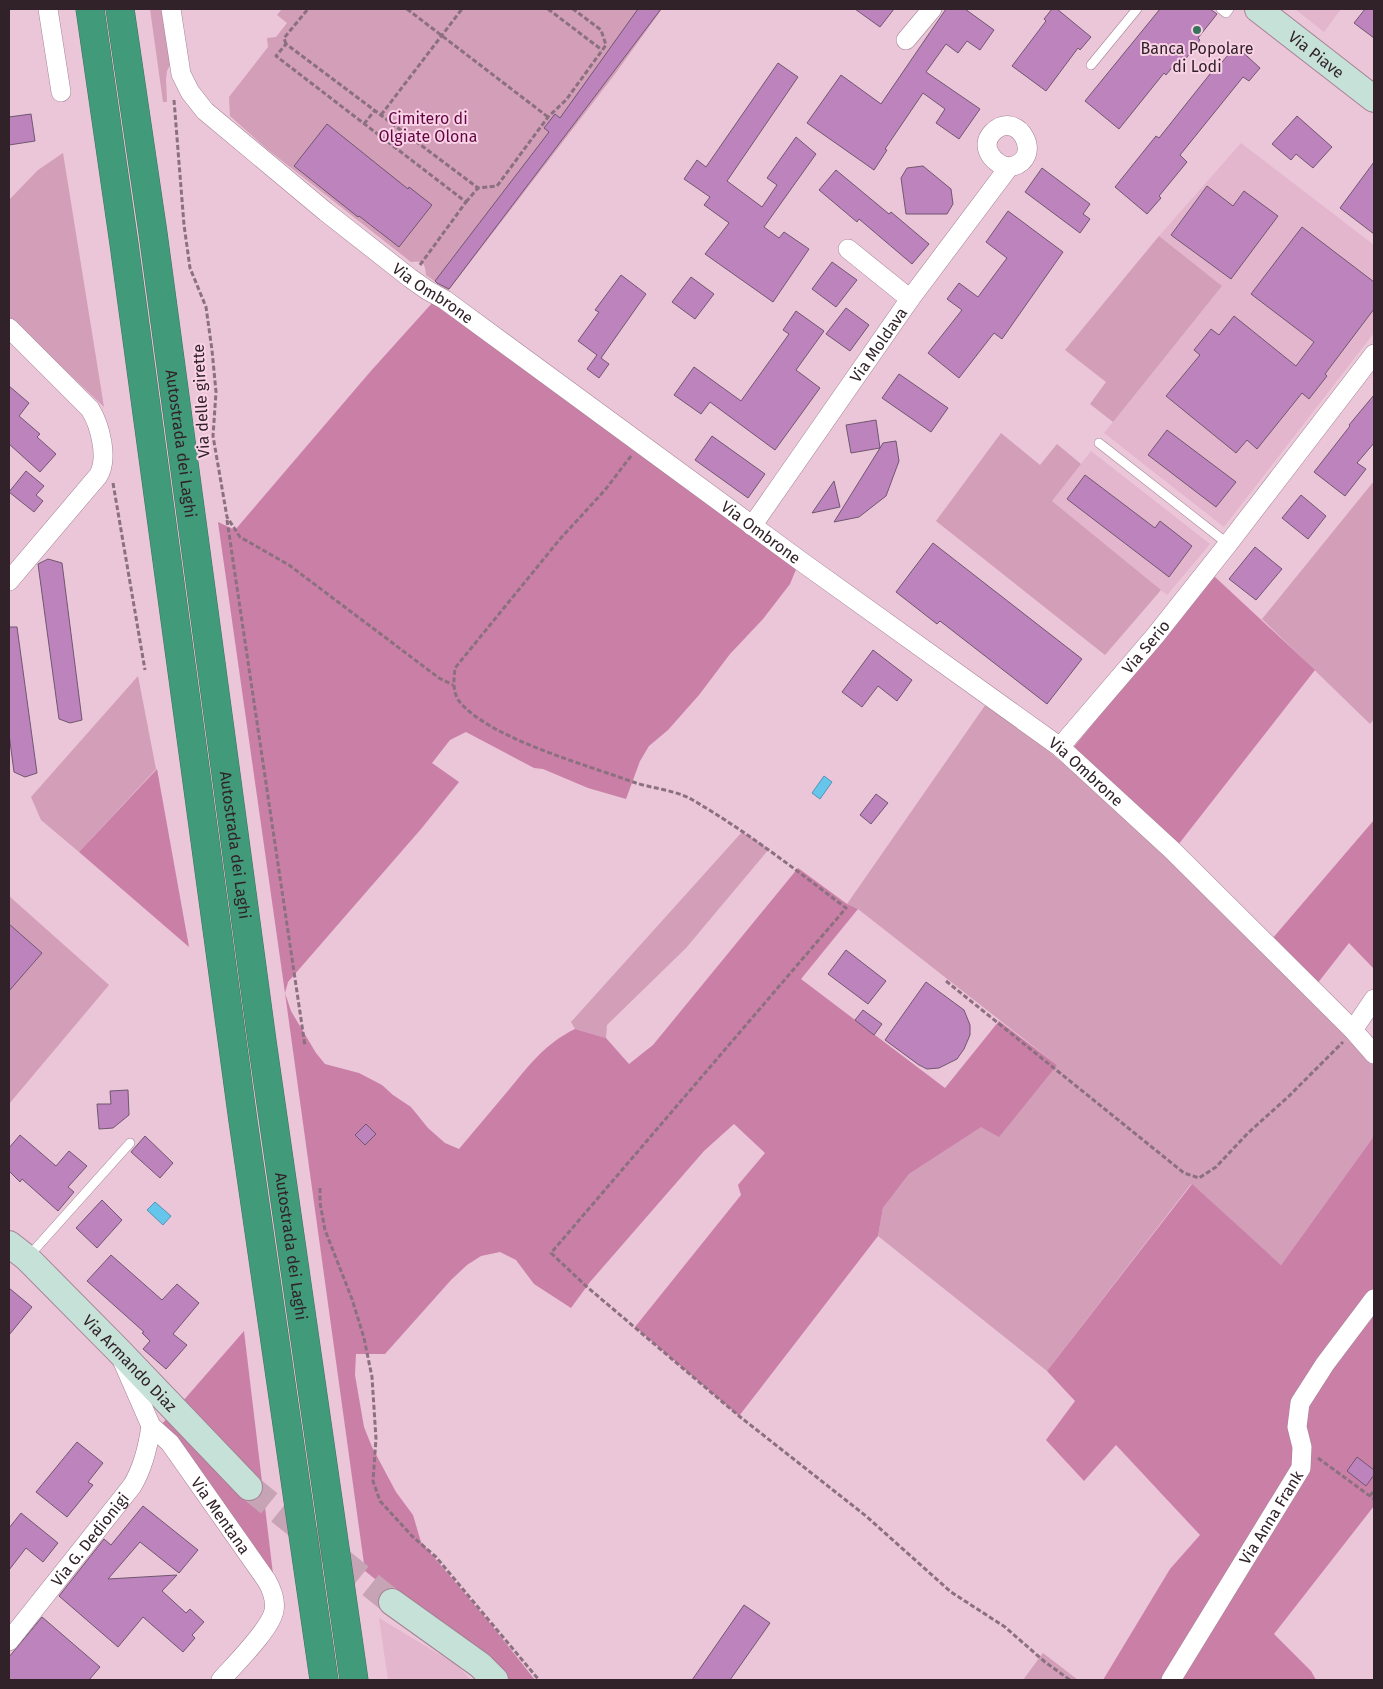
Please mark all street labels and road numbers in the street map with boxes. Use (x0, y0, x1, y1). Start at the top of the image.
street label: Via Piave (1285, 27, 1348, 82)
street label: Via Ombrone (389, 258, 477, 327)
street label: Via Moldava (846, 303, 911, 386)
street label: Via delle girette (189, 343, 213, 459)
street label: Autostrada dei Laghi (162, 368, 201, 519)
street label: Via Ombrone (718, 497, 805, 567)
street label: Via Serio (1118, 616, 1174, 677)
street label: Via Ombrone (1045, 733, 1127, 810)
street label: Autostrada dei Laghi (216, 770, 255, 920)
street label: Autostrada dei Laghi (272, 1171, 312, 1321)
street label: Via Armando Diaz (79, 1311, 181, 1415)
street label: Via Anna Frank (1235, 1466, 1307, 1568)
street label: Via Mentana (187, 1473, 254, 1558)
street label: Via G. Dedionigi (47, 1489, 133, 1590)

